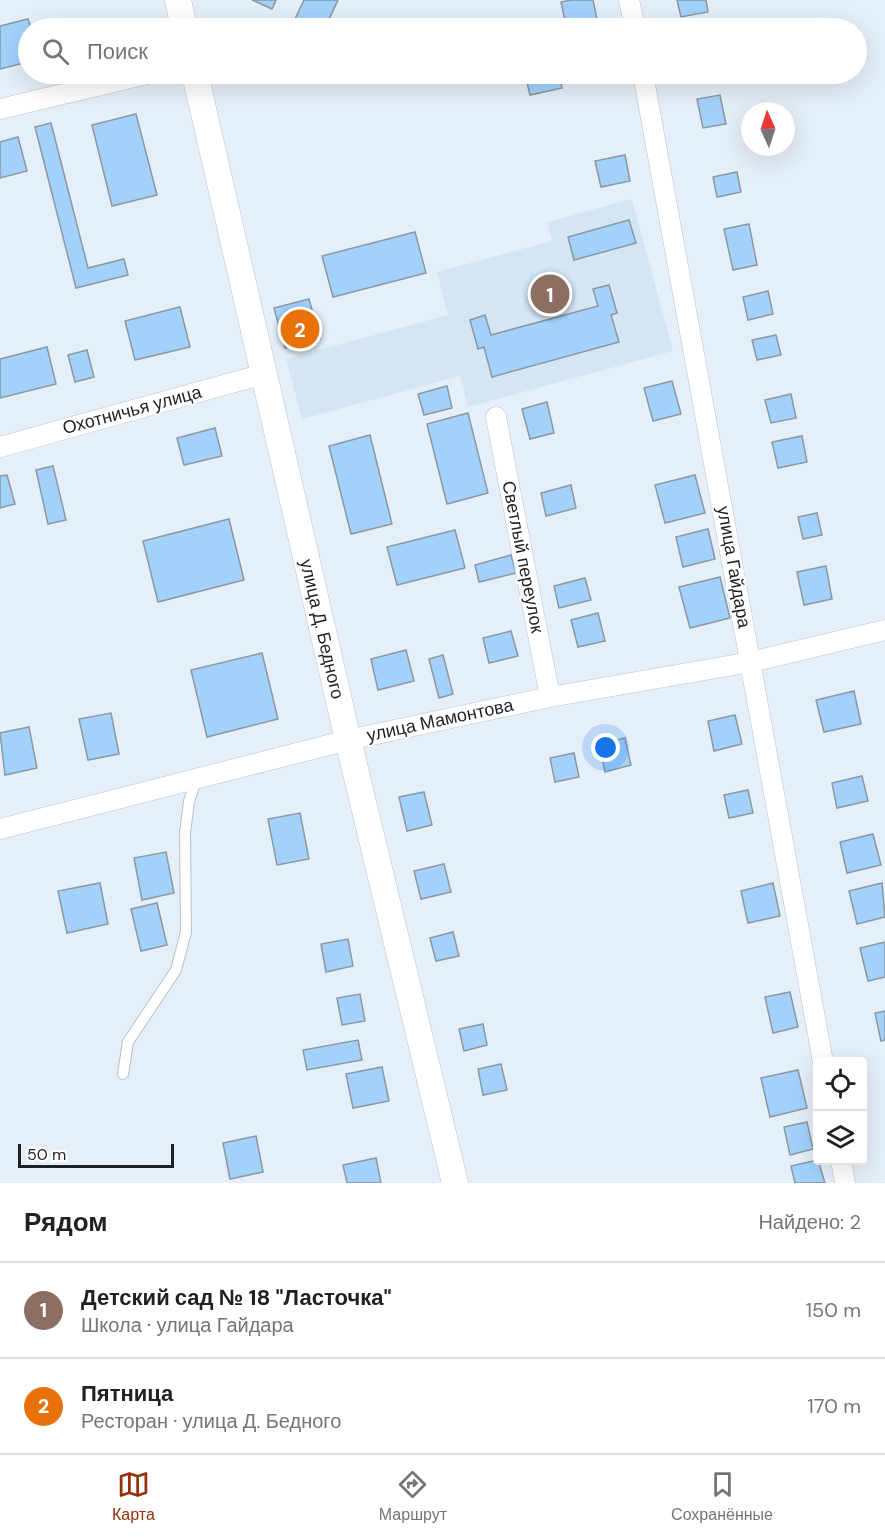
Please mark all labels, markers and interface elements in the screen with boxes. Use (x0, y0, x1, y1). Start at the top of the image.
search box (18, 18, 867, 84)
icon: search (39, 35, 72, 68)
text: Поиск (87, 37, 148, 66)
north arrow (741, 102, 795, 156)
pin: 1 (530, 272, 570, 316)
pin: 2 (280, 306, 320, 352)
street label: Охотничья улица (60, 380, 205, 440)
street label: Светлый переулок (496, 479, 550, 635)
street label: улица Гайдара (711, 504, 757, 631)
street label: улица Д. Бедного (294, 557, 350, 701)
street label: улица Мамонтова (365, 693, 516, 747)
your location (591, 733, 620, 762)
map controls (813, 1057, 867, 1165)
button: locate (813, 1057, 867, 1111)
button: layers (813, 1111, 867, 1165)
scale bar (18, 1141, 174, 1168)
text: 50 m (27, 1144, 66, 1165)
text: Рядом (24, 1205, 107, 1239)
text: Найдено: 2 (758, 1209, 861, 1235)
text: Детский сад № 18 "Ласточка" (81, 1283, 392, 1312)
text: 1 (40, 1297, 47, 1323)
text: 150 m (806, 1297, 861, 1323)
text: Школа · улица Гайдара (81, 1312, 294, 1338)
text: Пятница (81, 1379, 173, 1408)
text: 2 (38, 1393, 49, 1419)
text: 170 m (808, 1393, 861, 1419)
text: Ресторан · улица Д. Бедного (81, 1408, 341, 1434)
tab: Карта (112, 1468, 155, 1525)
tab: Маршрут (379, 1468, 447, 1525)
tab: Сохранённые (671, 1468, 773, 1525)

